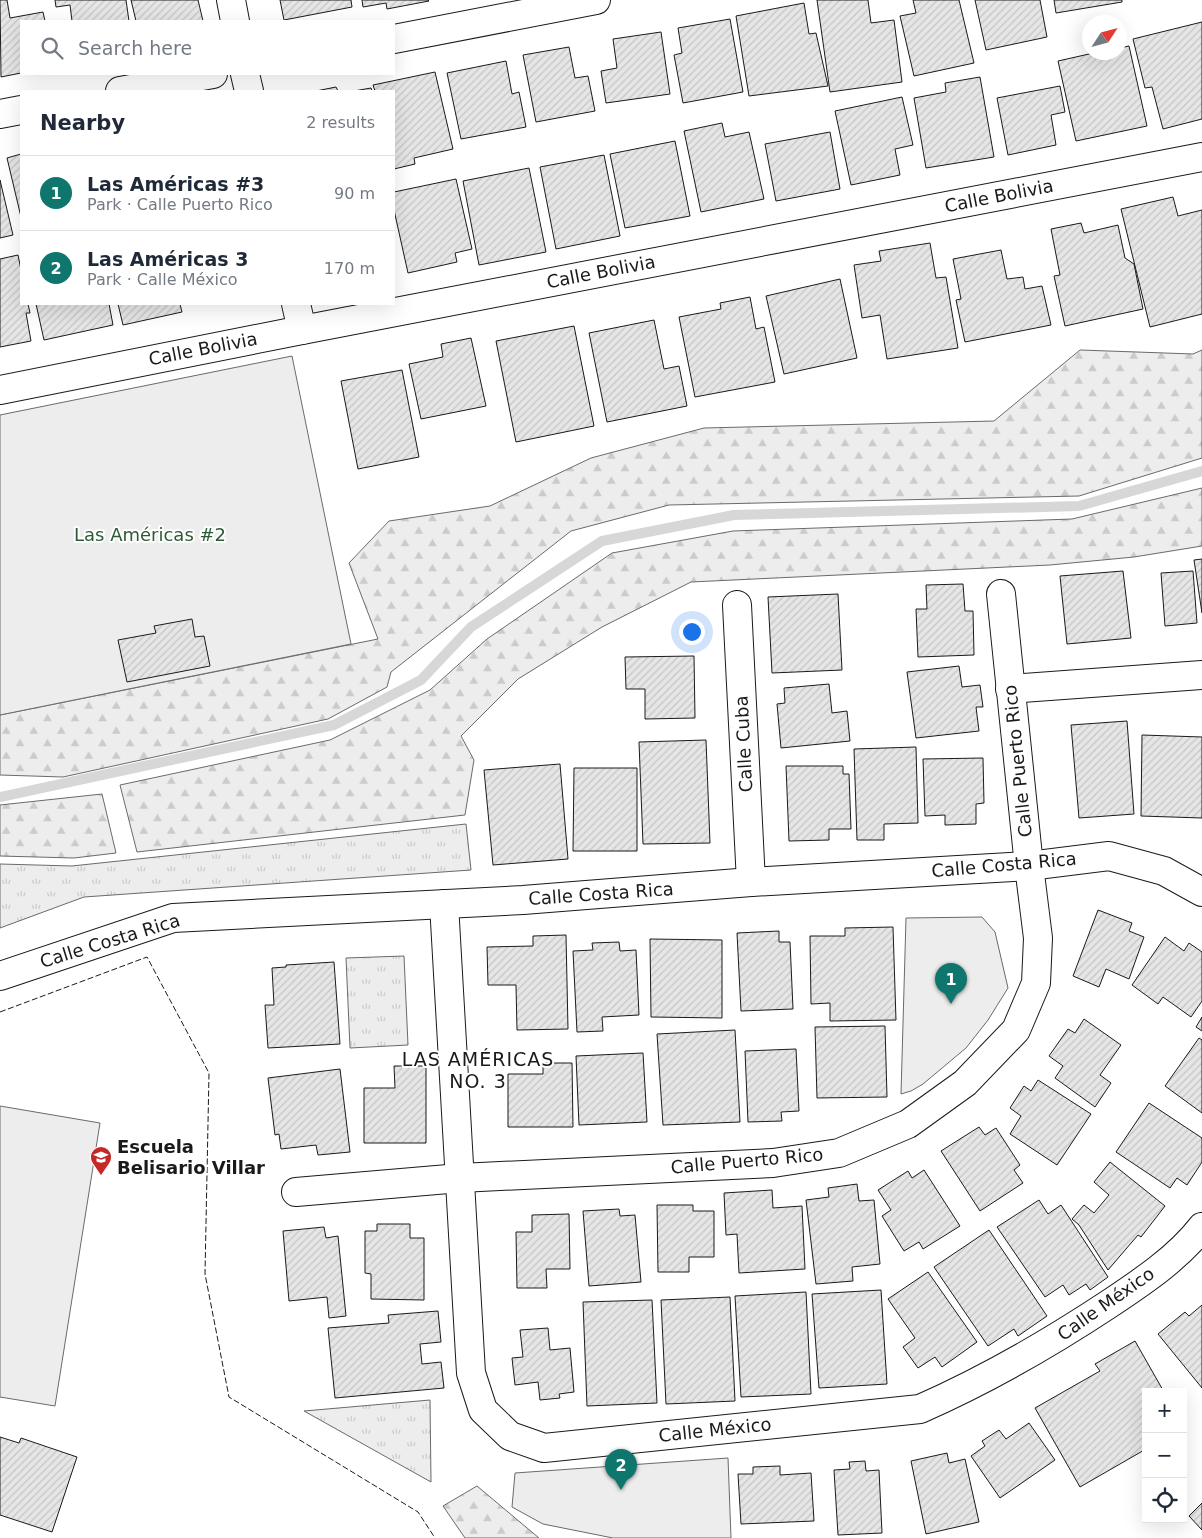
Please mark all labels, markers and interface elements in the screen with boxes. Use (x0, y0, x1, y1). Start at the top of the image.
north arrow (1082, 15, 1127, 60)
search box (20, 20, 395, 75)
icon: search (38, 34, 66, 62)
text: Search here (78, 37, 192, 59)
text: Nearby (40, 111, 125, 135)
text: 2 results (306, 113, 375, 132)
text: Las Américas #3 (87, 173, 264, 195)
street label: Calle Bolivia (943, 175, 1055, 216)
text: 1 (50, 184, 62, 203)
text: 90 m (334, 184, 375, 203)
text: Park · Calle Puerto Rico (87, 195, 273, 214)
text: Las Américas 3 (87, 248, 248, 270)
street label: Calle Bolivia (545, 251, 657, 292)
text: 2 (50, 259, 62, 278)
text: 170 m (324, 259, 375, 278)
text: Park · Calle México (87, 270, 238, 289)
street label: Calle Bolivia (147, 328, 259, 369)
park label: Las Américas #2 (74, 524, 226, 545)
your location (679, 619, 705, 645)
street label: Calle Puerto Rico (999, 684, 1036, 838)
street label: Calle Cuba (730, 695, 757, 793)
street label: Calle Costa Rica (931, 848, 1077, 881)
street label: Calle Costa Rica (528, 878, 674, 909)
street label: Calle Costa Rica (37, 909, 183, 972)
pin: 1 (935, 963, 967, 1004)
district label: LAS AMÉRICAS NO. 3 (402, 1048, 554, 1092)
place label: Escuela Belisario Villar (117, 1136, 265, 1178)
street label: Calle Puerto Rico (670, 1143, 824, 1178)
school or university icon: Escuela Belisario Villar (89, 1145, 113, 1176)
street label: Calle México (1053, 1263, 1158, 1345)
map controls (1142, 1388, 1187, 1523)
button: + (1142, 1388, 1187, 1433)
street label: Calle México (658, 1413, 772, 1446)
button: − (1142, 1433, 1187, 1478)
pin: 2 (605, 1449, 637, 1490)
button: locate (1142, 1478, 1187, 1523)

